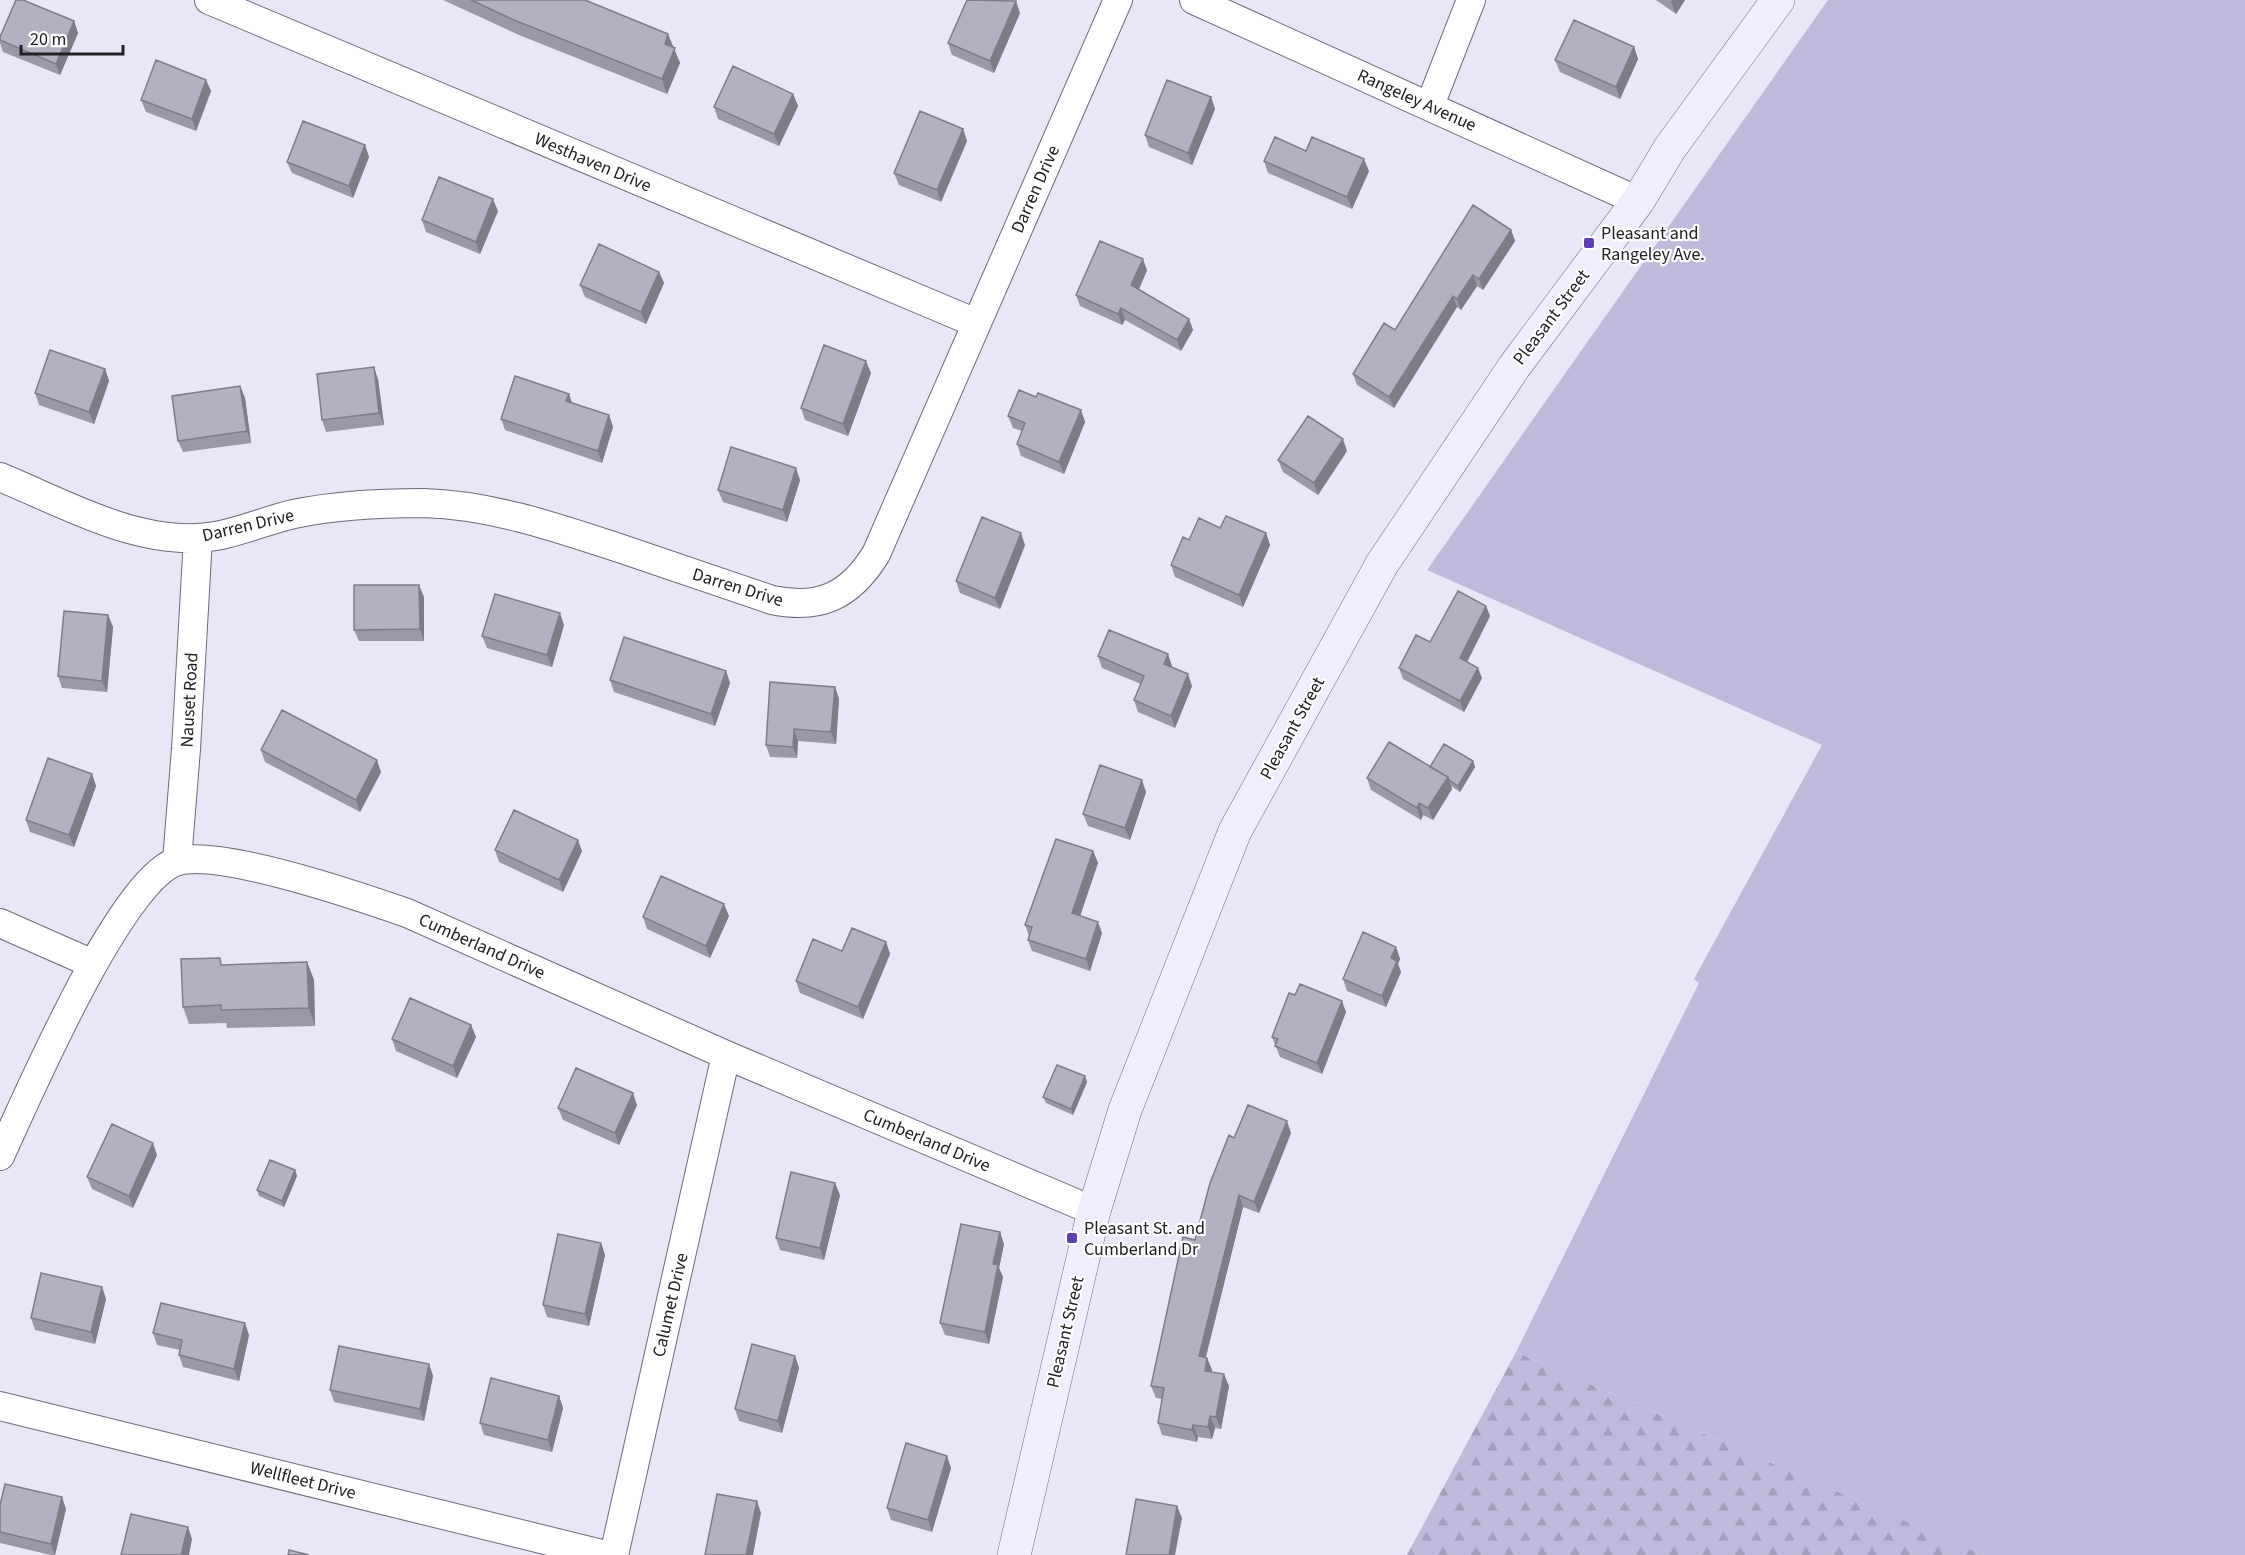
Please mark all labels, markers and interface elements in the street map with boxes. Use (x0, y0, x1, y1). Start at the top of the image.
scale bar (21, 18, 123, 56)
text: 20 m (30, 27, 66, 52)
street label: Rangeley Avenue (1353, 63, 1480, 138)
street label: Westhaven Drive (530, 127, 655, 198)
street label: Darren Drive (1005, 141, 1066, 237)
place label: Pleasant and Rangeley Ave. (1601, 221, 1705, 267)
marker: Pleasant and Rangeley Ave. (1582, 236, 1596, 250)
street label: Pleasant Street (1507, 264, 1596, 370)
street label: Darren Drive (200, 503, 297, 548)
street label: Darren Drive (689, 562, 786, 613)
street label: Nauset Road (175, 652, 204, 748)
street label: Pleasant Street (1254, 672, 1331, 784)
street label: Cumberland Drive (415, 907, 549, 986)
street label: Cumberland Drive (859, 1102, 994, 1179)
place label: Pleasant St. and Cumberland Dr (1084, 1216, 1205, 1262)
marker: Pleasant St. and Cumberland Dr (1065, 1231, 1079, 1245)
street label: Calumet Drive (646, 1251, 695, 1360)
street label: Pleasant Street (1041, 1274, 1090, 1390)
street label: Wellfleet Drive (247, 1455, 359, 1506)

